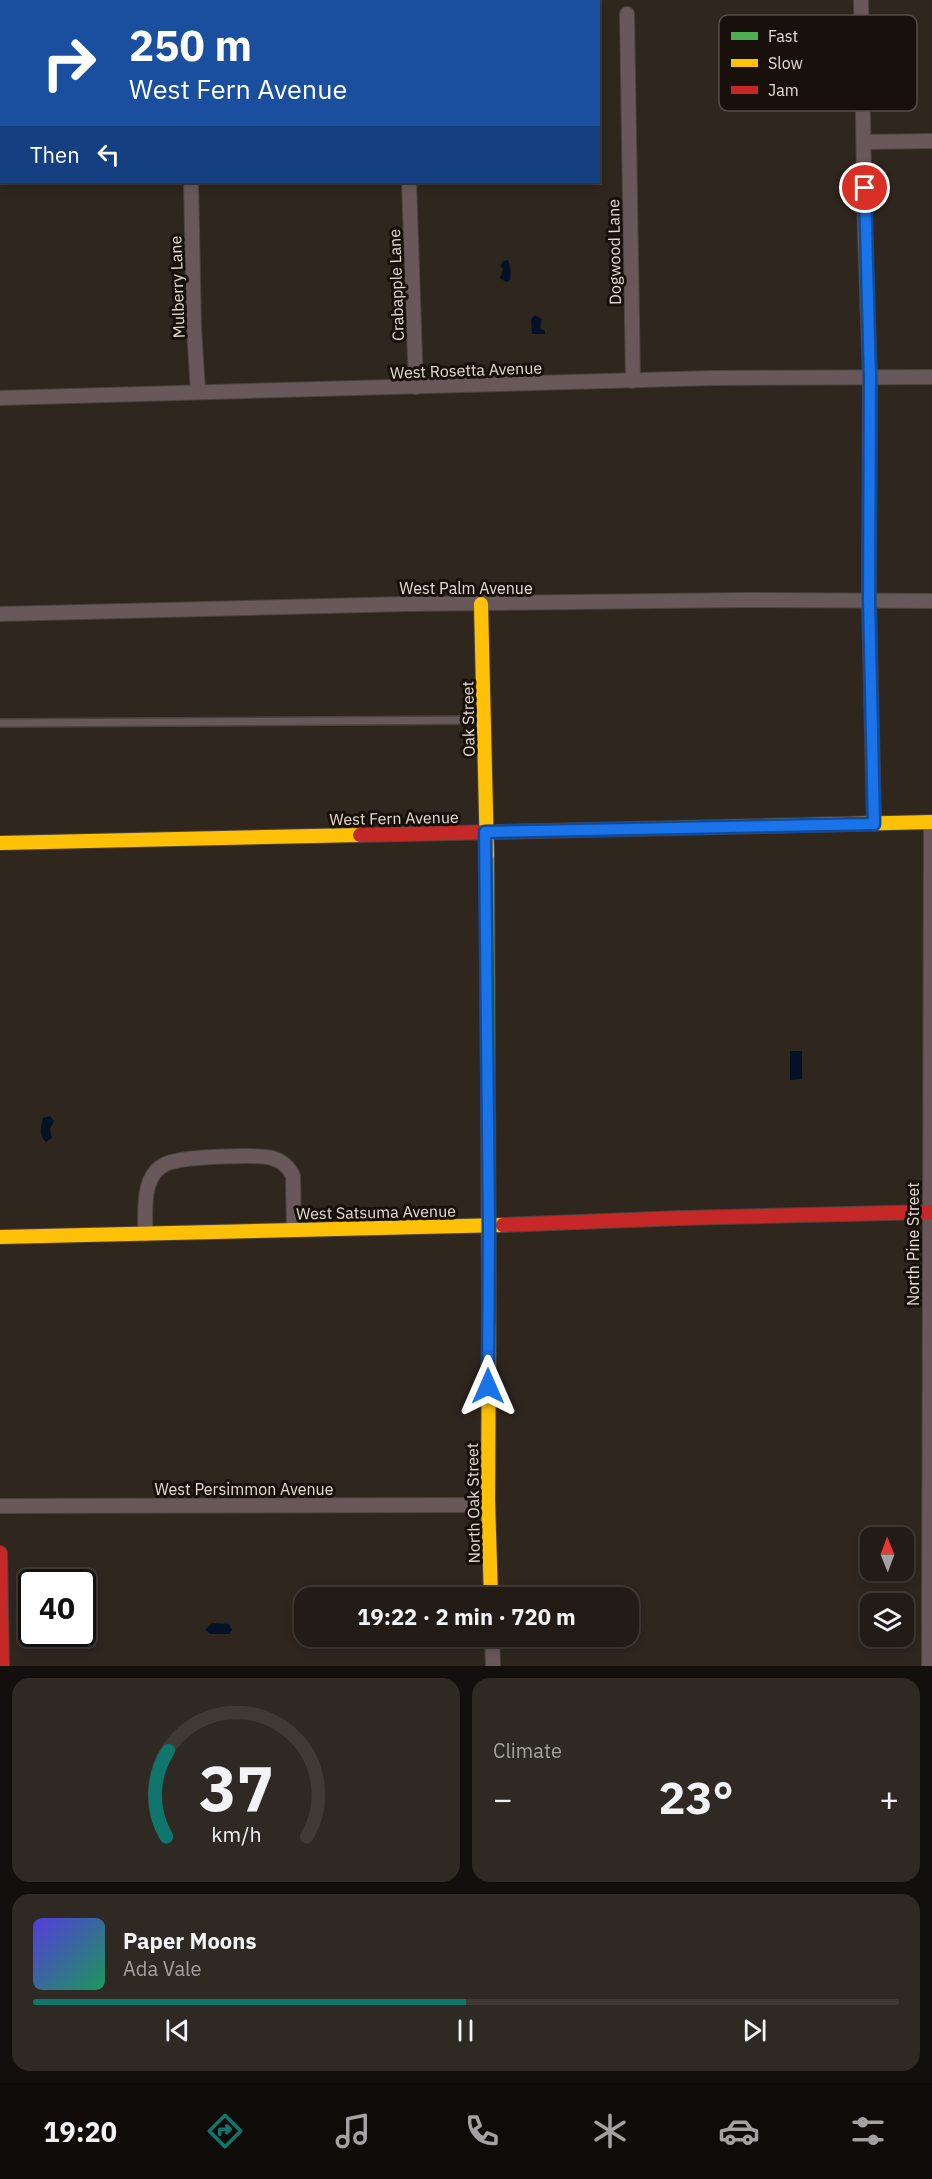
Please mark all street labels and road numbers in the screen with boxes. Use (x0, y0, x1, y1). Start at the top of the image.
street label: Dogwood Lane (603, 199, 625, 305)
street label: Crabapple Lane (384, 228, 408, 341)
street label: Mulberry Lane (165, 235, 189, 339)
street label: West Rosetta Avenue (390, 357, 543, 383)
street label: West Palm Avenue (399, 578, 533, 598)
street label: Oak Street (457, 681, 479, 757)
street label: West Fern Avenue (329, 807, 459, 829)
street label: North Pine Street (903, 1182, 923, 1306)
street label: West Satsuma Avenue (296, 1201, 456, 1223)
street label: North Oak Street (462, 1443, 484, 1563)
street label: West Persimmon Avenue (155, 1479, 334, 1499)

